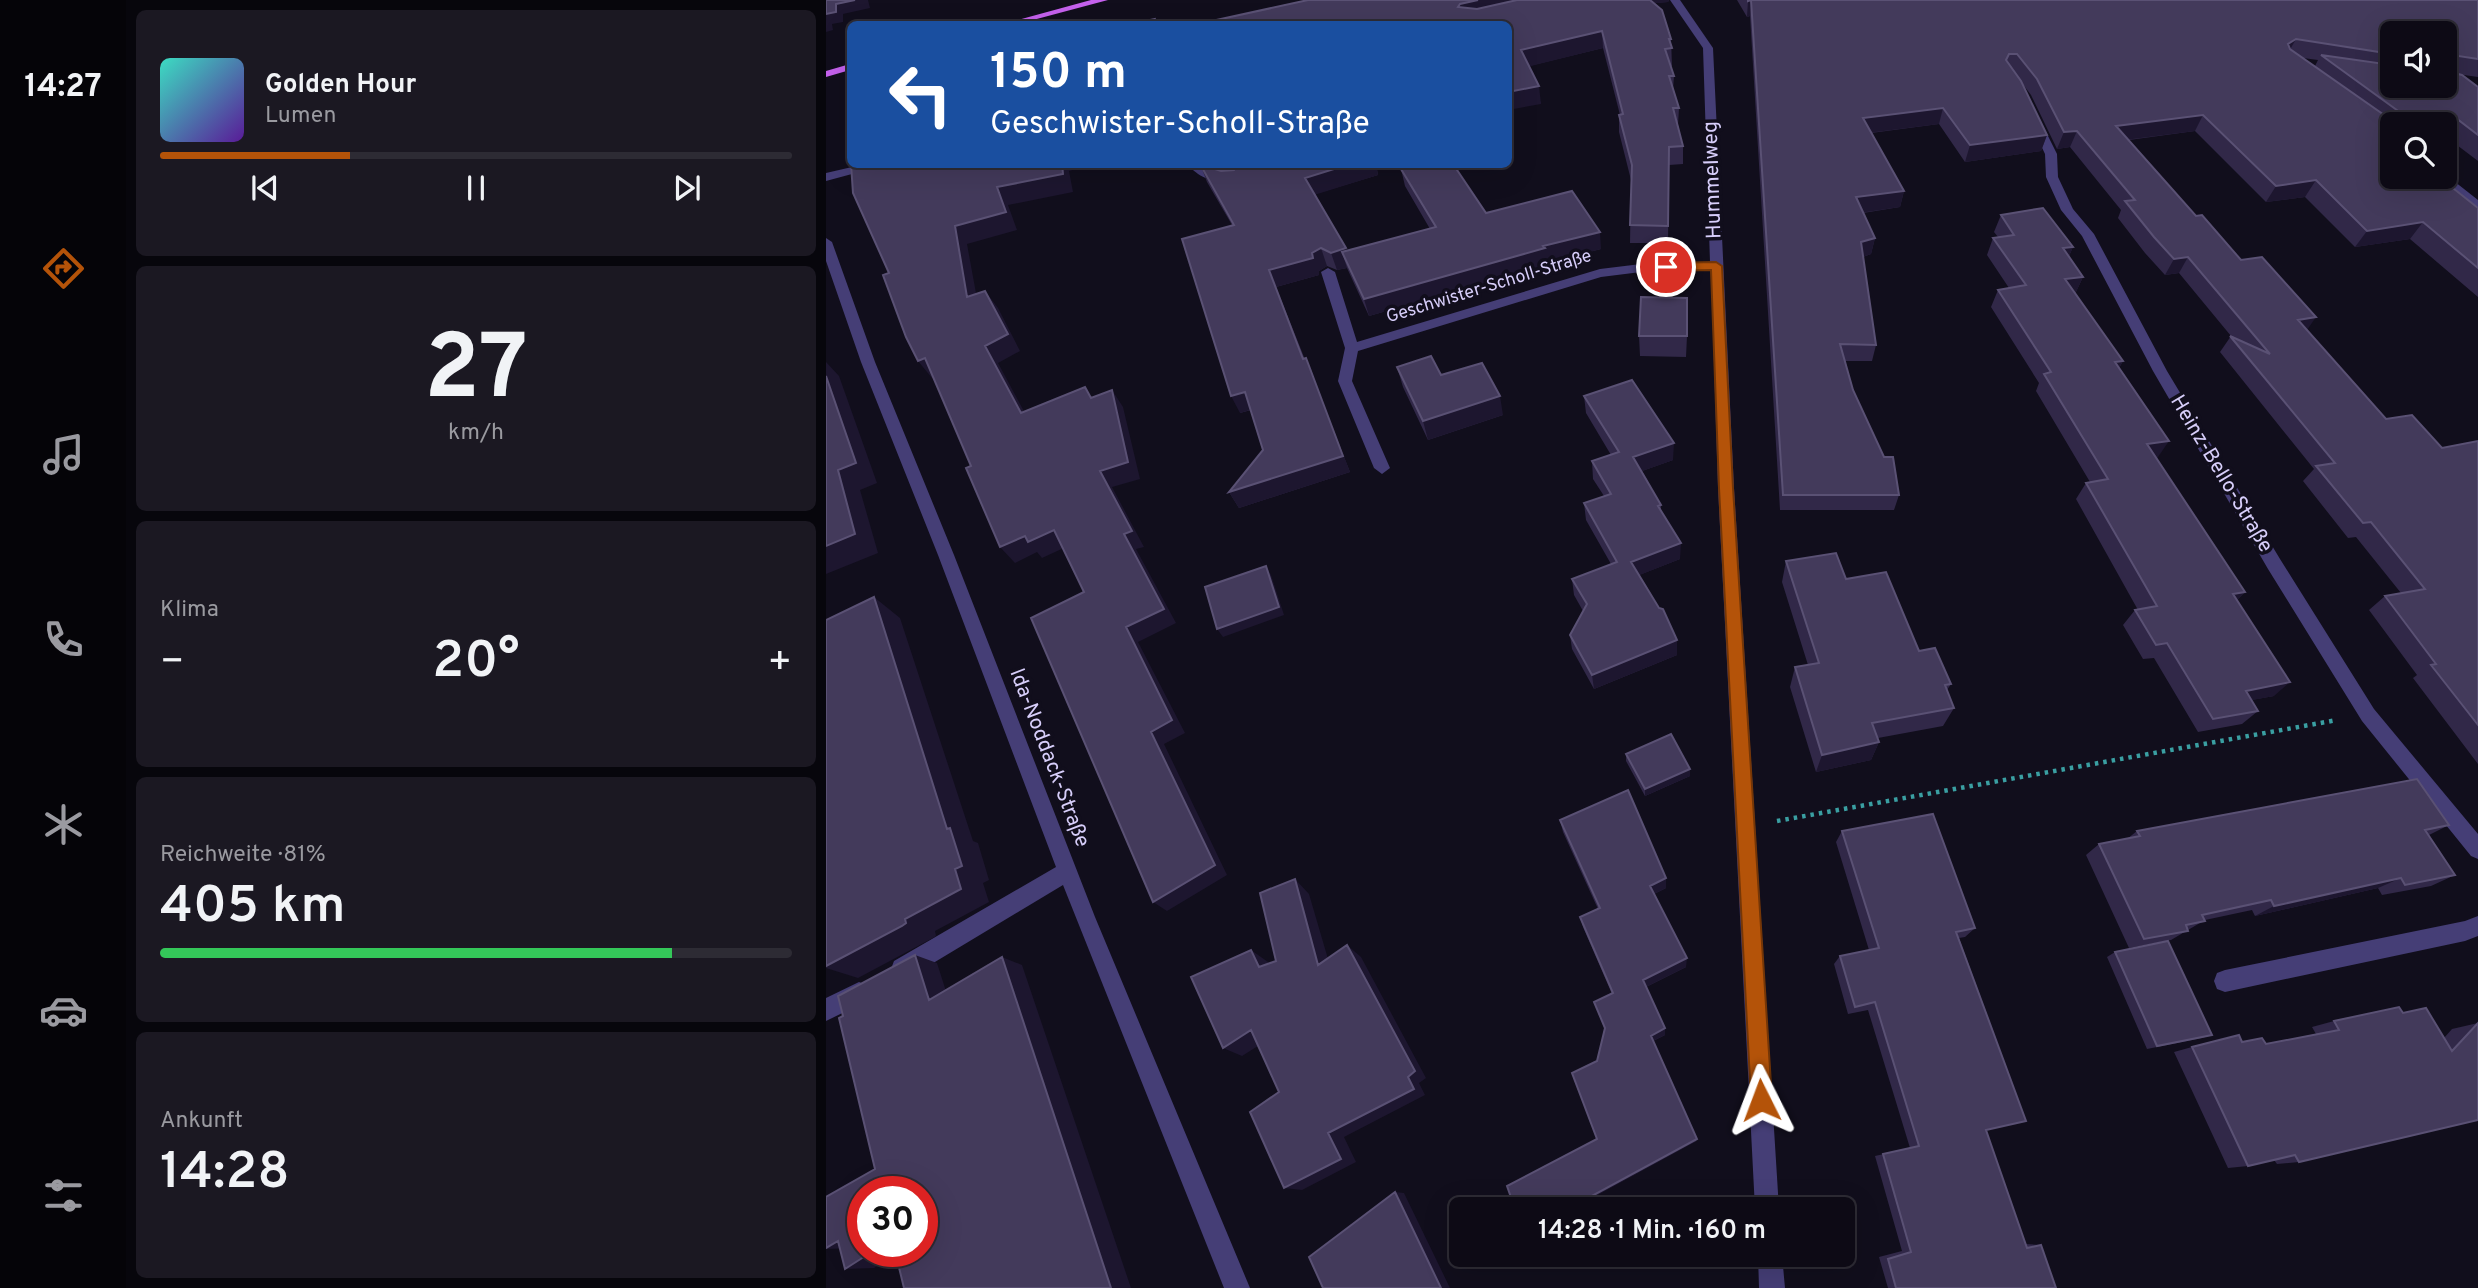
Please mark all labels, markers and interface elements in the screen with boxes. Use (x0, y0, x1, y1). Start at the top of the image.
map controls (2380, 21, 2457, 189)
button: sound (2380, 21, 2457, 98)
text: 150 m (990, 44, 1127, 106)
icon: left (875, 49, 966, 140)
text: 14:27 (24, 68, 102, 108)
text: Golden Hour (265, 69, 416, 102)
text: Lumen (265, 102, 336, 131)
text: Geschwister-Scholl-Straße (990, 105, 1370, 145)
button: search (2380, 112, 2457, 189)
street label: Hummelweg (1697, 121, 1729, 239)
icon: previous (246, 169, 284, 207)
icon: pause (457, 169, 495, 207)
icon: next (668, 169, 706, 207)
pin (1636, 237, 1696, 297)
icon: directions (39, 244, 88, 293)
street label: Geschwister-Scholl-Straße (1384, 245, 1594, 329)
icon: arrive (1647, 248, 1685, 286)
text: 27 (424, 316, 528, 431)
street label: Heinz-Bello-Straße (2163, 390, 2279, 558)
text: km/h (448, 419, 504, 448)
icon: music (39, 430, 88, 479)
text: Klima (160, 596, 219, 625)
icon: phone (39, 615, 88, 664)
text: 20° (432, 630, 520, 696)
text: − (160, 639, 185, 688)
text: + (767, 639, 792, 688)
street label: Ida-Noddack-Straße (1002, 665, 1096, 851)
icon: climate (39, 800, 88, 849)
text: Reichweite · 81% (160, 841, 326, 870)
text: 405 km (160, 875, 345, 941)
icon: car (39, 986, 88, 1035)
position arrow (1724, 1063, 1798, 1137)
text: Ankunft (160, 1107, 243, 1136)
text: 14:28 (160, 1141, 290, 1207)
icon: filters (39, 1171, 88, 1220)
speed limit sign: 30 (847, 1176, 938, 1267)
text: 14:28 · 1 Min. · 160 m (1538, 1215, 1766, 1248)

